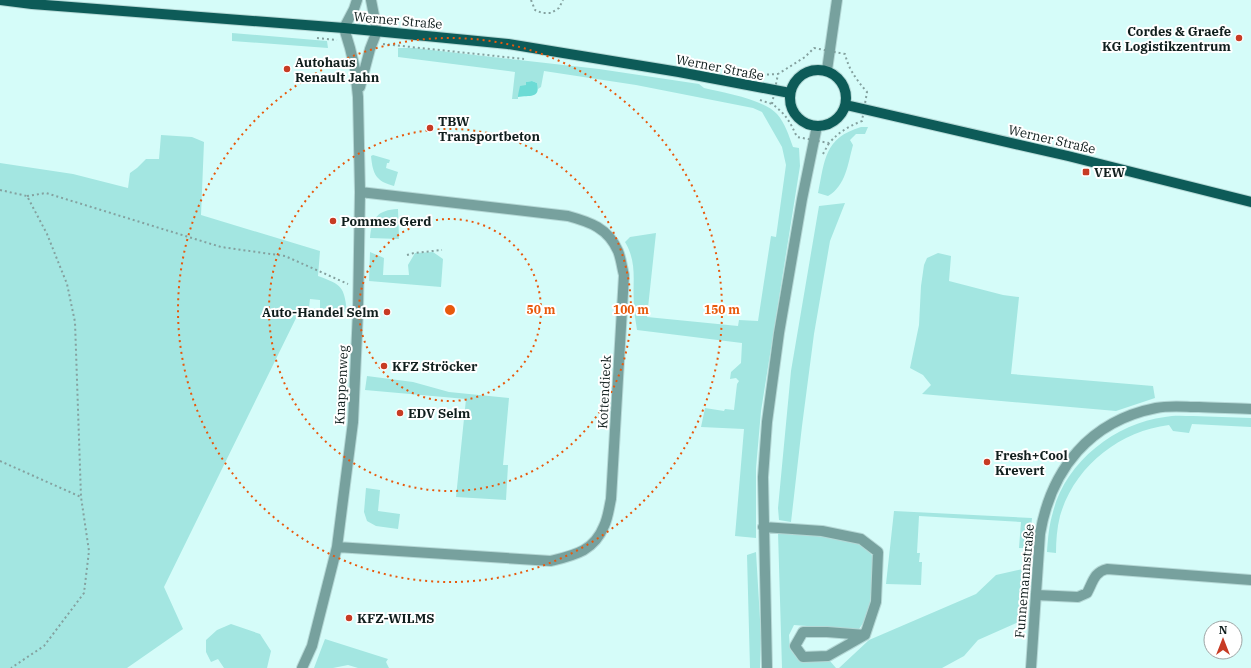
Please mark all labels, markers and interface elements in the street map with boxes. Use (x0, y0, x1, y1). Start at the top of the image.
street label: Werner Straße (353, 8, 443, 33)
place label: Cordes & Graefe KG Logistikzentrum (1102, 23, 1231, 55)
marker: Cordes & Graefe KG Logistikzentrum (1234, 33, 1244, 43)
street label: Werner Straße (675, 51, 765, 84)
place label: Autohaus Renault Jahn (295, 54, 380, 86)
marker: Autohaus Renault Jahn (282, 64, 292, 74)
place label: TBW Transportbeton (438, 113, 540, 145)
street label: Werner Straße (1007, 121, 1097, 158)
marker: TBW Transportbeton (425, 123, 435, 133)
place label: VEW (1094, 164, 1125, 181)
marker: VEW (1081, 167, 1091, 177)
place label: Pommes Gerd (341, 213, 431, 230)
marker: Pommes Gerd (328, 216, 338, 226)
text: 50 m (527, 302, 556, 317)
text: 100 m (613, 302, 649, 317)
text: 150 m (704, 302, 740, 317)
centre of rings (443, 303, 457, 317)
place label: Auto-Handel Selm (262, 304, 379, 321)
marker: Auto-Handel Selm (382, 307, 392, 317)
street label: Knappenweg (331, 345, 352, 425)
street label: Kottendieck (594, 354, 615, 429)
place label: KFZ Ströcker (392, 358, 478, 375)
marker: KFZ Ströcker (379, 361, 389, 371)
place label: EDV Selm (408, 405, 471, 422)
marker: EDV Selm (395, 408, 405, 418)
place label: Fresh+Cool Krevert (995, 447, 1068, 479)
marker: Fresh+Cool Krevert (982, 457, 992, 467)
street label: Funnemannstraße (1011, 523, 1038, 639)
place label: KFZ-WILMS (357, 610, 434, 627)
marker: KFZ-WILMS (344, 613, 354, 623)
north arrow (1203, 620, 1243, 660)
text: N (1219, 623, 1228, 637)

